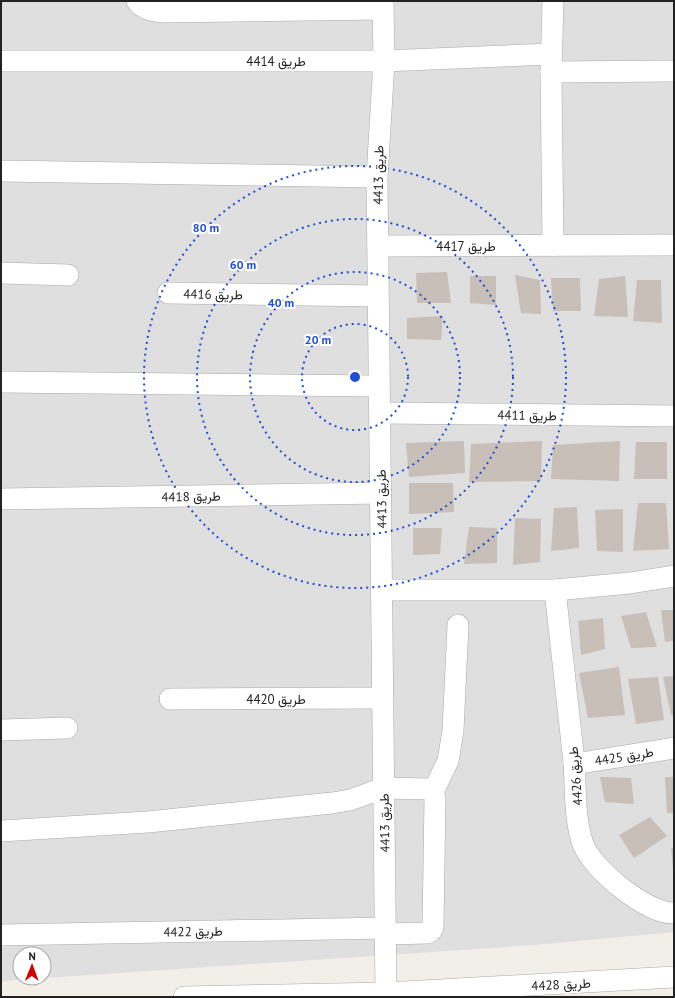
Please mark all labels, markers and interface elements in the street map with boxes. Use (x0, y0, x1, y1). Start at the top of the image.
street label: طريق 4414 (246, 53, 306, 70)
street label: طريق 4413 (369, 145, 388, 205)
text: 80 m (193, 220, 219, 235)
street label: طريق 4417 (436, 238, 496, 255)
text: 60 m (230, 257, 256, 272)
street label: طريق 4416 (183, 285, 243, 304)
text: 40 m (268, 295, 294, 310)
text: 20 m (305, 332, 331, 347)
centre of rings (348, 370, 362, 384)
street label: طريق 4411 (497, 406, 557, 425)
street label: طريق 4413 (372, 469, 391, 529)
street label: طريق 4418 (161, 487, 221, 506)
street label: طريق 4420 (246, 691, 306, 708)
street label: طريق 4425 (593, 743, 655, 770)
street label: طريق 4426 (564, 746, 587, 806)
street label: طريق 4413 (375, 793, 394, 853)
street label: طريق 4422 (163, 922, 223, 941)
north arrow (12, 946, 52, 986)
text: N (28, 949, 36, 963)
street label: طريق 4428 (531, 974, 591, 995)

